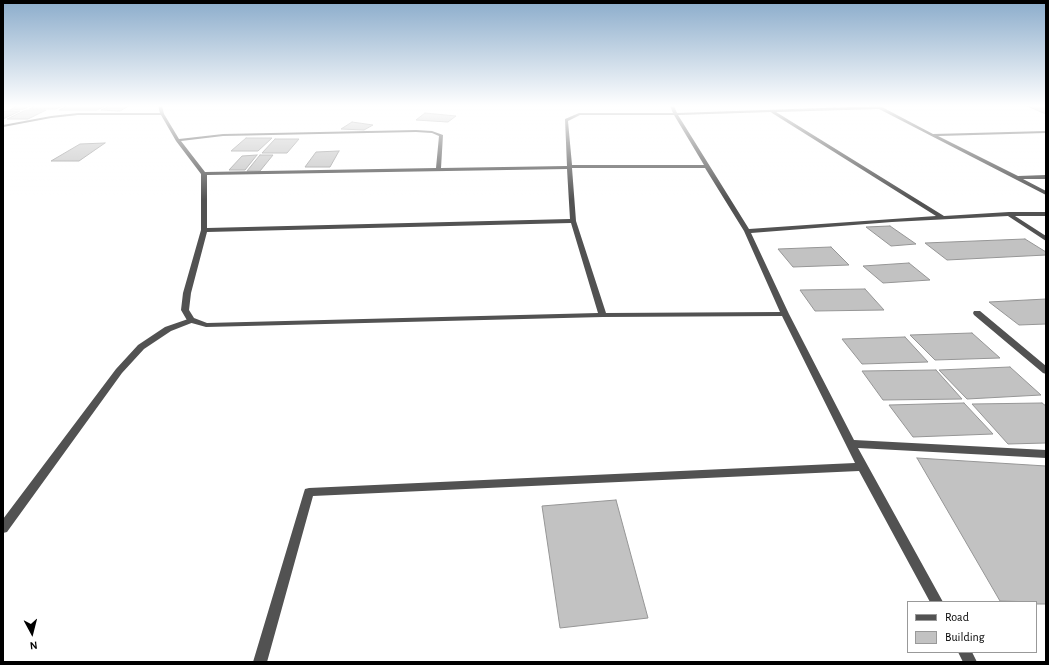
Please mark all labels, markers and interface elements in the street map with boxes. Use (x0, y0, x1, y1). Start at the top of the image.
legend (907, 601, 1037, 653)
text: Road (945, 611, 969, 623)
north arrow (12, 613, 52, 653)
text: Building (945, 631, 985, 643)
text: N (29, 639, 38, 651)

